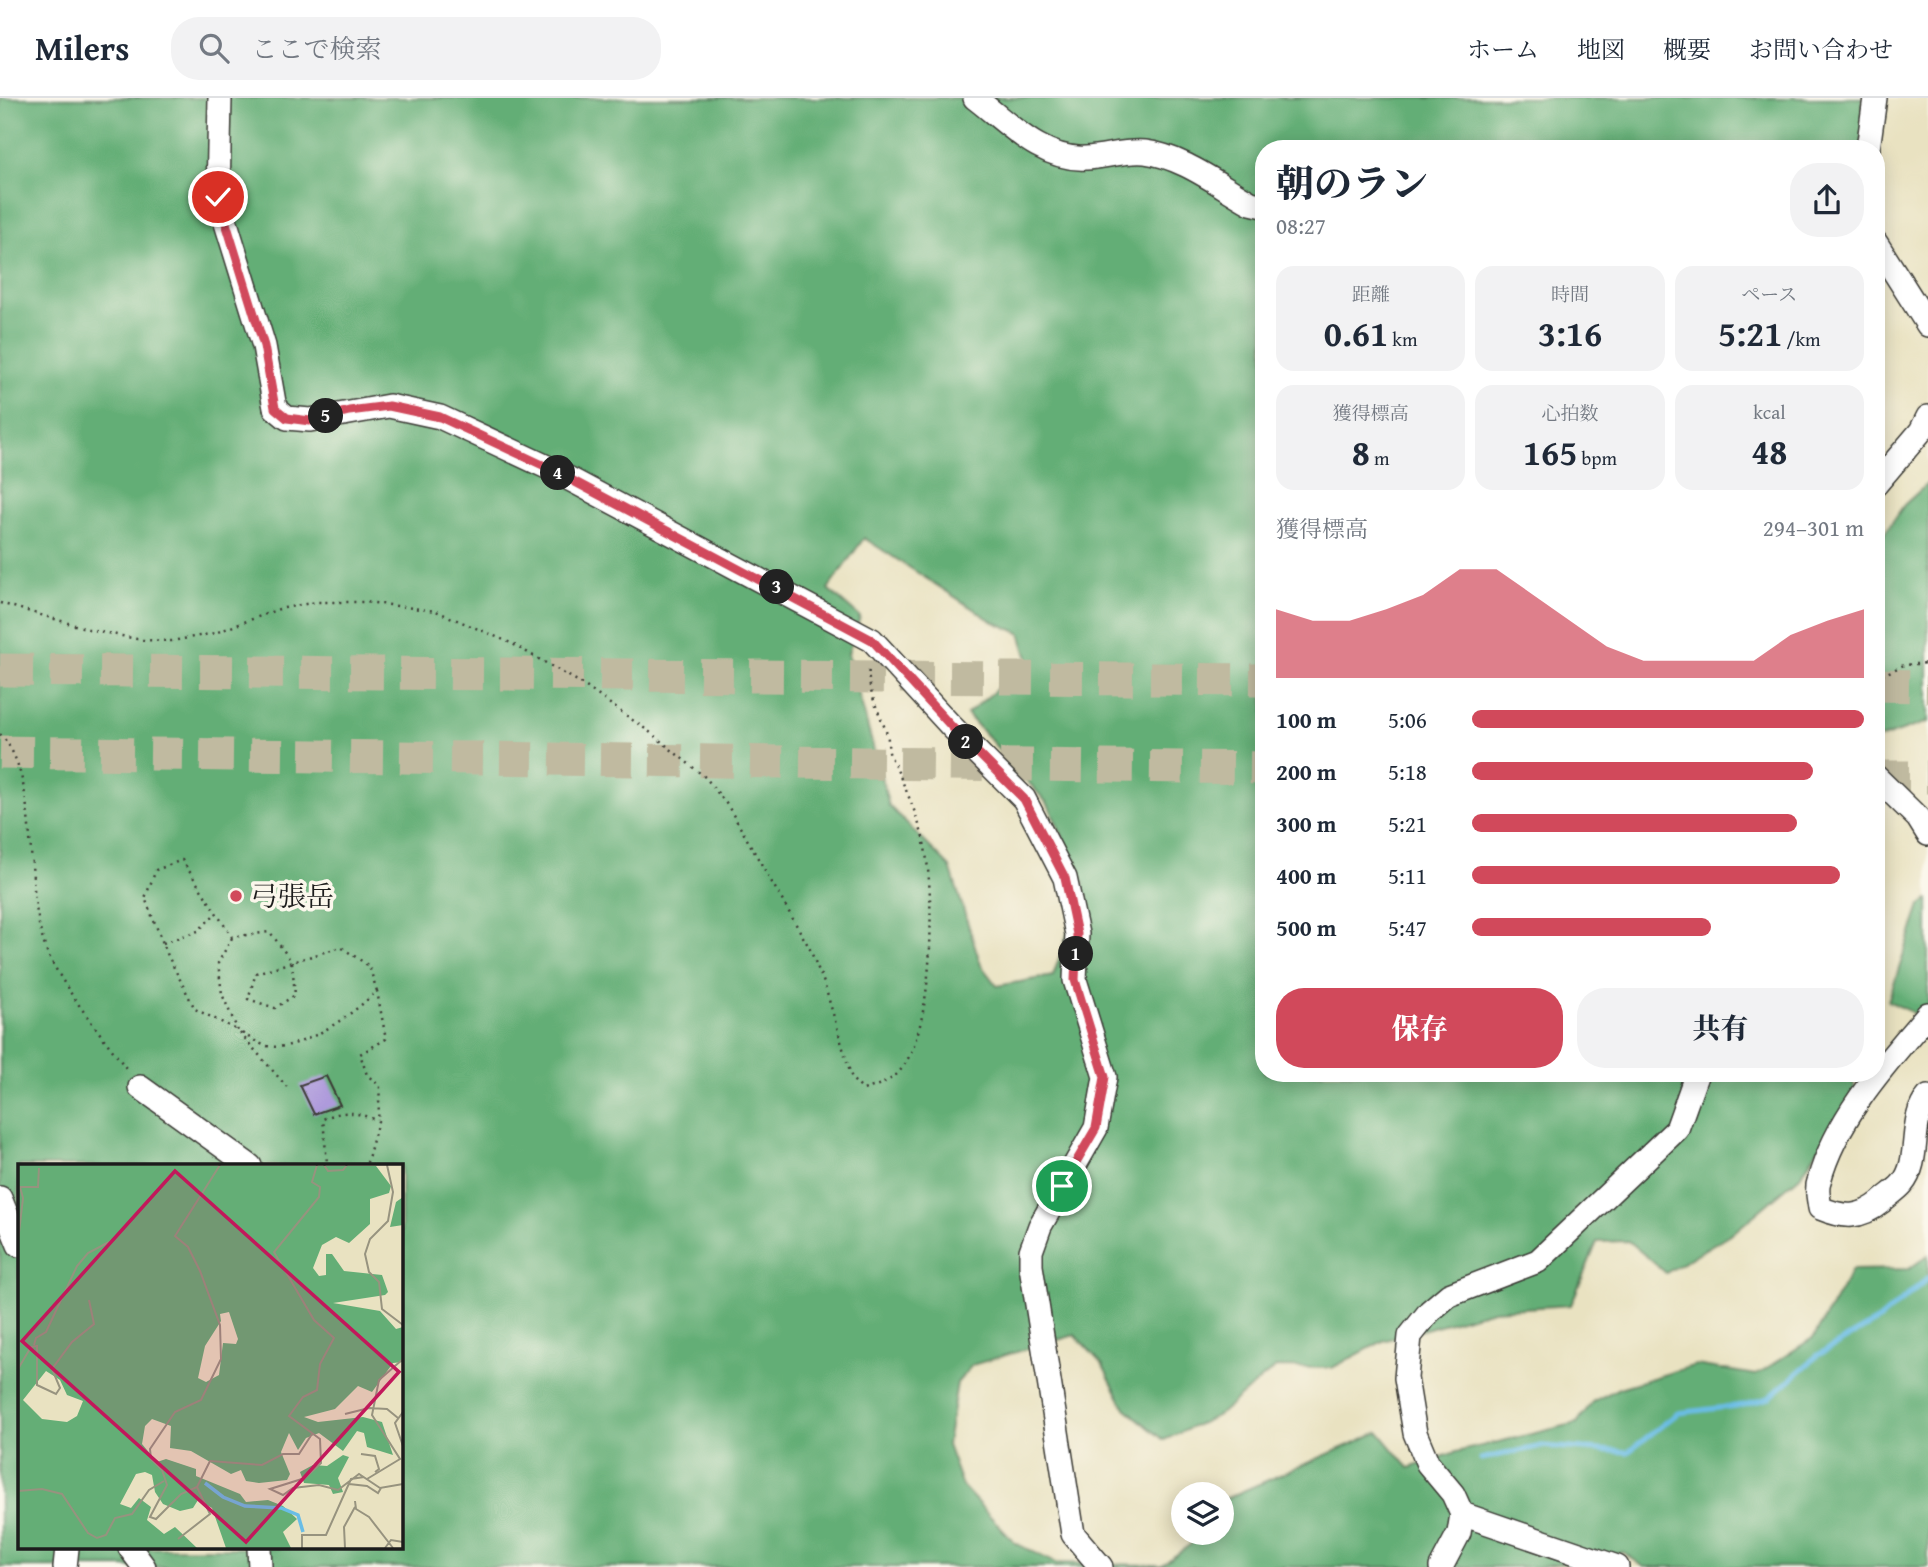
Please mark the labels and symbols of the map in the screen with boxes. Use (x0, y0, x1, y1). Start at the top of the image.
pin (188, 167, 248, 227)
pin: 5 (308, 398, 344, 434)
pin: 4 (540, 456, 576, 490)
pin: 3 (760, 570, 794, 604)
pin: 2 (948, 724, 984, 760)
place label: 弓張岳 (250, 875, 334, 916)
marker: 弓張岳 (228, 888, 244, 904)
pin: 1 (1058, 936, 1094, 972)
pin (1032, 1156, 1092, 1216)
inset map (18, 1164, 402, 1550)

